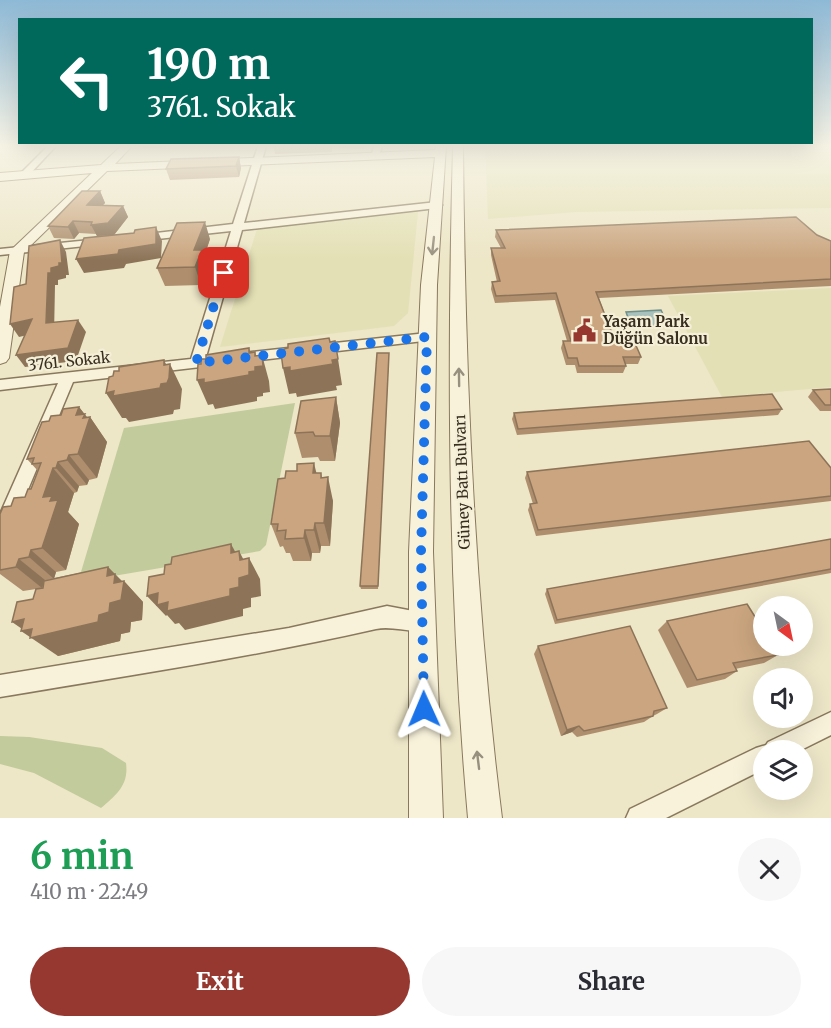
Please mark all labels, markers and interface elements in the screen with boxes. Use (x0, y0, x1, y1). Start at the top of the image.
text: 190 m (147, 38, 270, 90)
icon: left (48, 42, 126, 120)
text: 3761. Sokak (147, 90, 296, 124)
one-way arrow (427, 235, 438, 255)
pin (198, 247, 249, 298)
icon: arrive (207, 256, 240, 289)
place label: Yaşam Park Düğün Salonu (602, 312, 708, 348)
public building icon: Yaşam Park Düğün Salonu (572, 317, 598, 343)
street label: 3761. Sokak (27, 347, 112, 375)
one-way arrow (453, 367, 464, 387)
street label: Güney Batı Bulvarı (450, 414, 474, 550)
north arrow (753, 596, 813, 656)
map controls (753, 596, 813, 800)
button: sound (753, 668, 813, 728)
position arrow (392, 677, 456, 741)
button: layers (753, 740, 813, 800)
one-way arrow (472, 750, 483, 770)
text: 6 min (30, 834, 134, 879)
button: close (738, 838, 801, 901)
text: 410 m · 22:49 (30, 879, 148, 904)
button: Exit (30, 947, 410, 1016)
button: Share (422, 947, 801, 1016)

